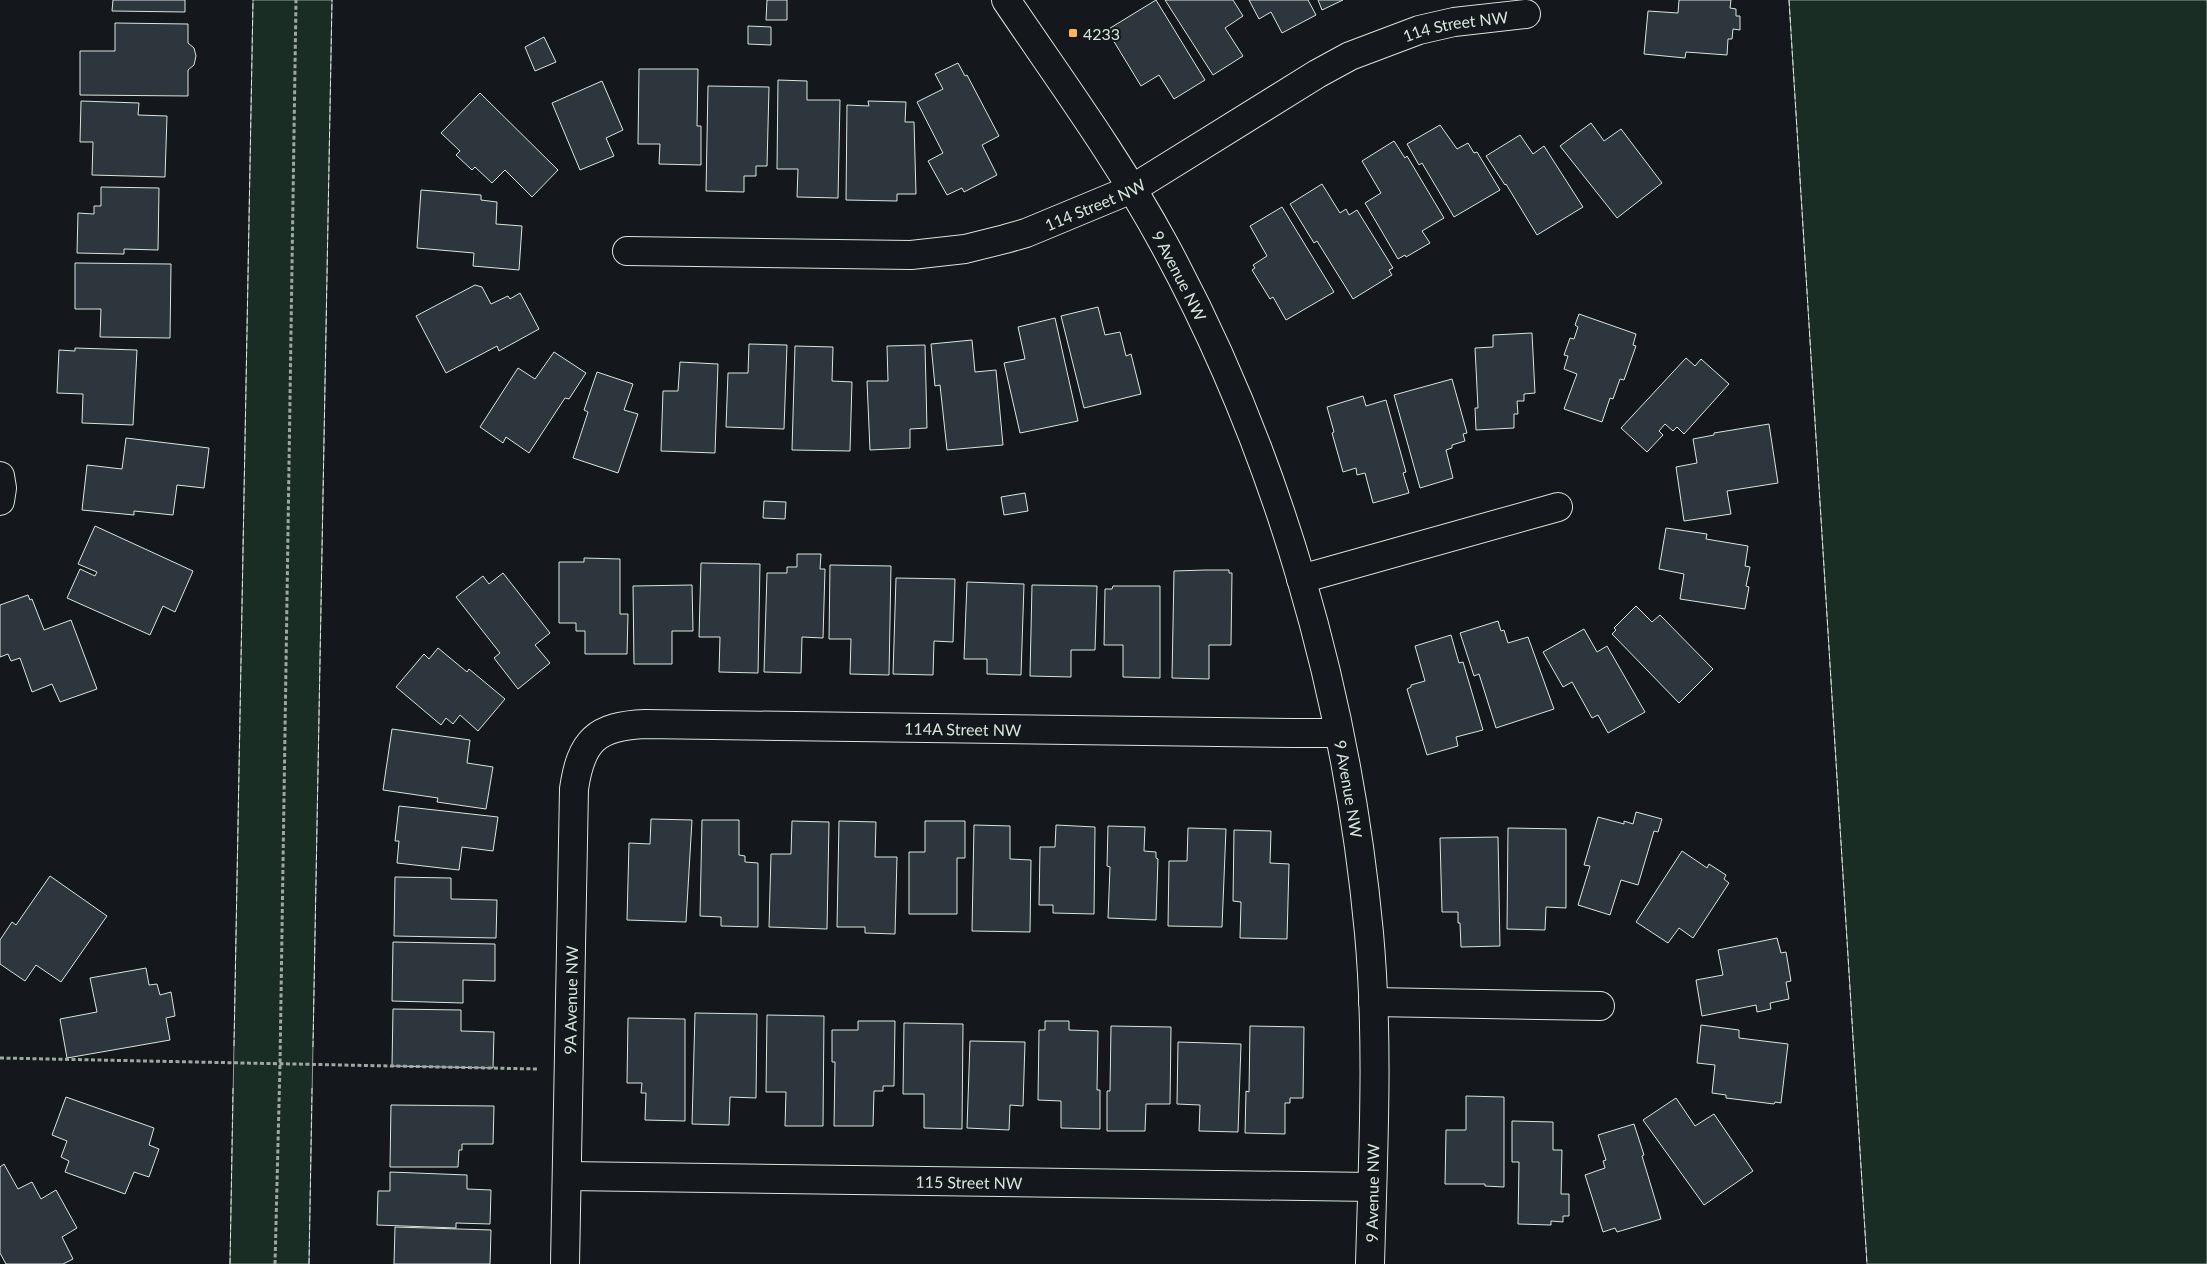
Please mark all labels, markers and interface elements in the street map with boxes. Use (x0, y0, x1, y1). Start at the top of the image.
street label: 114 Street NW (1400, 7, 1509, 45)
place label: 4233 (1083, 24, 1120, 43)
marker: 4233 (1067, 27, 1079, 39)
street label: 114 Street NW (1042, 174, 1149, 234)
street label: 9 Avenue NW (1149, 227, 1211, 324)
street label: 114A Street NW (904, 718, 1022, 739)
street label: 9 Avenue NW (1332, 738, 1367, 839)
street label: 9A Avenue NW (559, 945, 581, 1055)
street label: 9 Avenue NW (1362, 1143, 1382, 1243)
street label: 115 Street NW (915, 1171, 1023, 1192)

